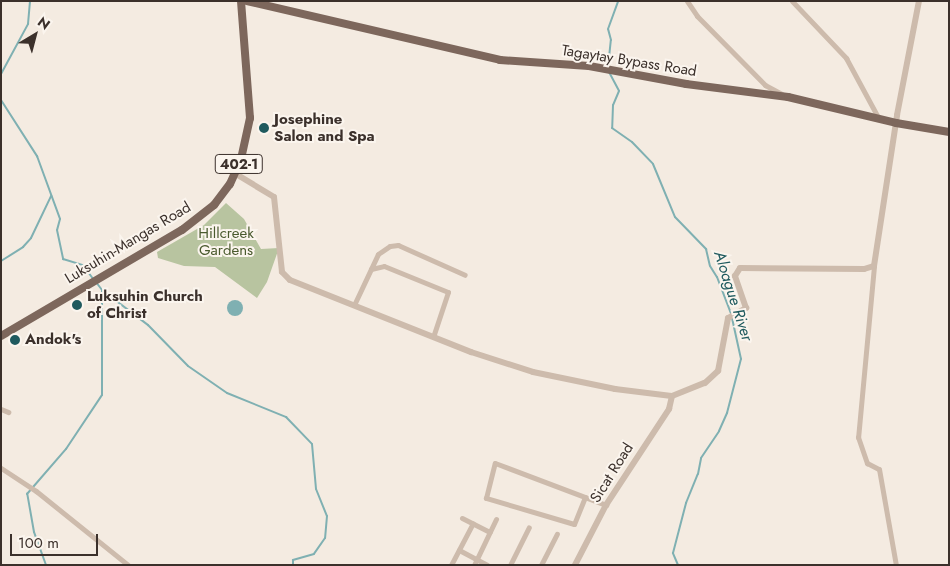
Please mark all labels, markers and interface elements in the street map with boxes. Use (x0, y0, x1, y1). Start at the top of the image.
north arrow (10, 10, 60, 60)
text: N (34, 12, 54, 34)
street label: Tagaytay Bypass Road (560, 41, 698, 81)
place label: Josephine Salon and Spa (274, 110, 375, 145)
marker: Josephine Salon and Spa (258, 122, 270, 134)
road number: 402-1 (214, 152, 264, 175)
street label: Luksuhin-Mangas Road (62, 198, 194, 288)
park label: Hillcreek Gardens (198, 224, 254, 259)
water label: Aloague River (709, 249, 757, 343)
place label: Luksuhin Church of Christ (87, 287, 203, 322)
marker: Luksuhin Church of Christ (71, 299, 83, 311)
place label: Andok's (25, 331, 81, 349)
marker: Andok's (9, 334, 21, 346)
street label: Sicat Road (587, 440, 637, 506)
scale bar (12, 524, 100, 556)
text: 100 m (18, 532, 59, 554)

